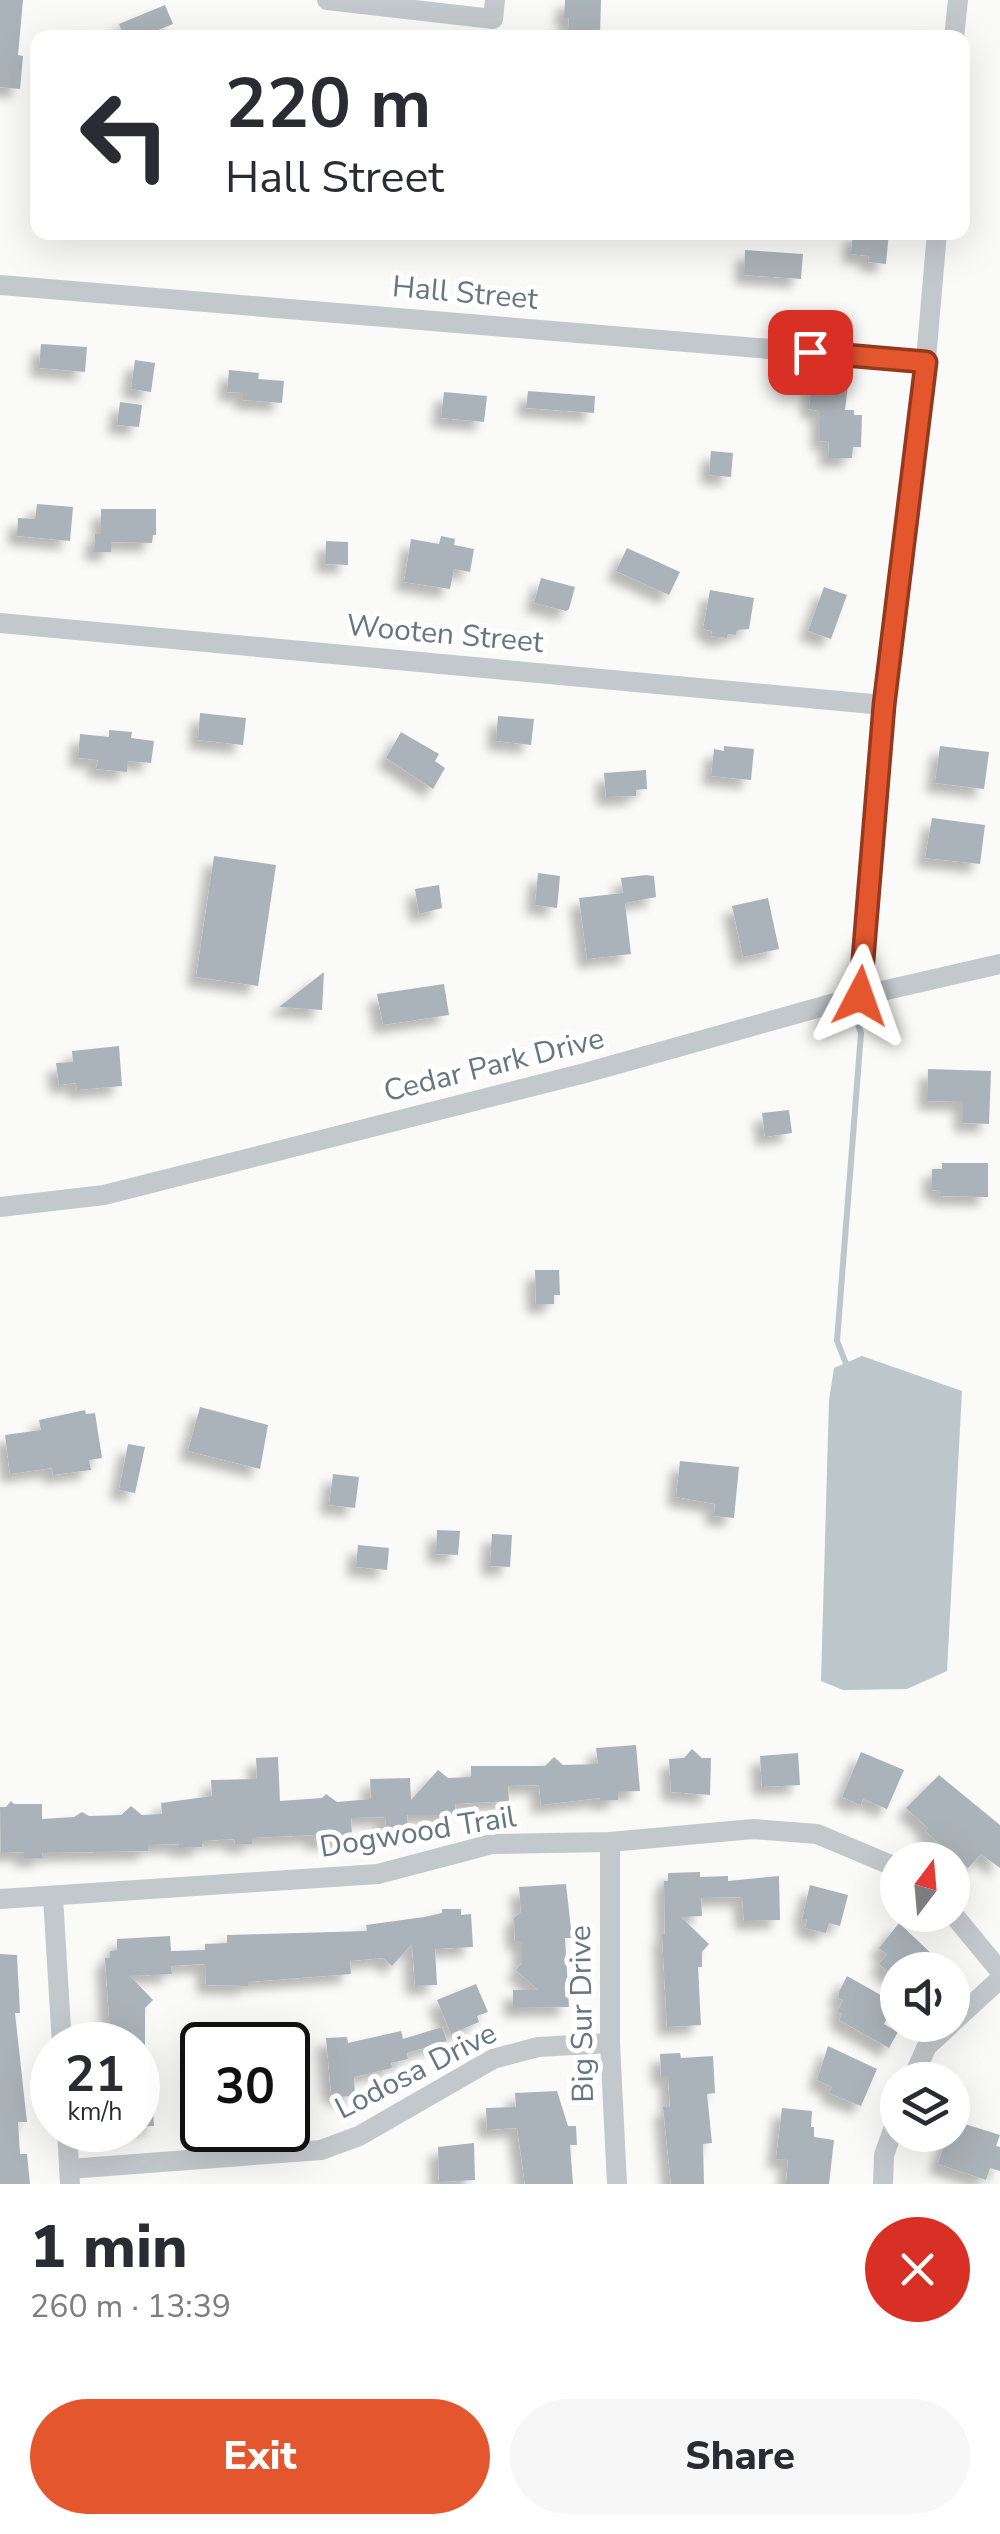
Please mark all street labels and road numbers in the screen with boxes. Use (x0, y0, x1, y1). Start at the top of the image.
street label: Hall Street (390, 266, 540, 320)
street label: Wooten Street (345, 605, 546, 663)
street label: Cedar Park Drive (380, 1018, 608, 1112)
street label: Dogwood Trail (317, 1796, 519, 1868)
street label: Big Sur Drive (560, 1925, 604, 2103)
street label: Lodosa Drive (328, 2013, 504, 2129)

